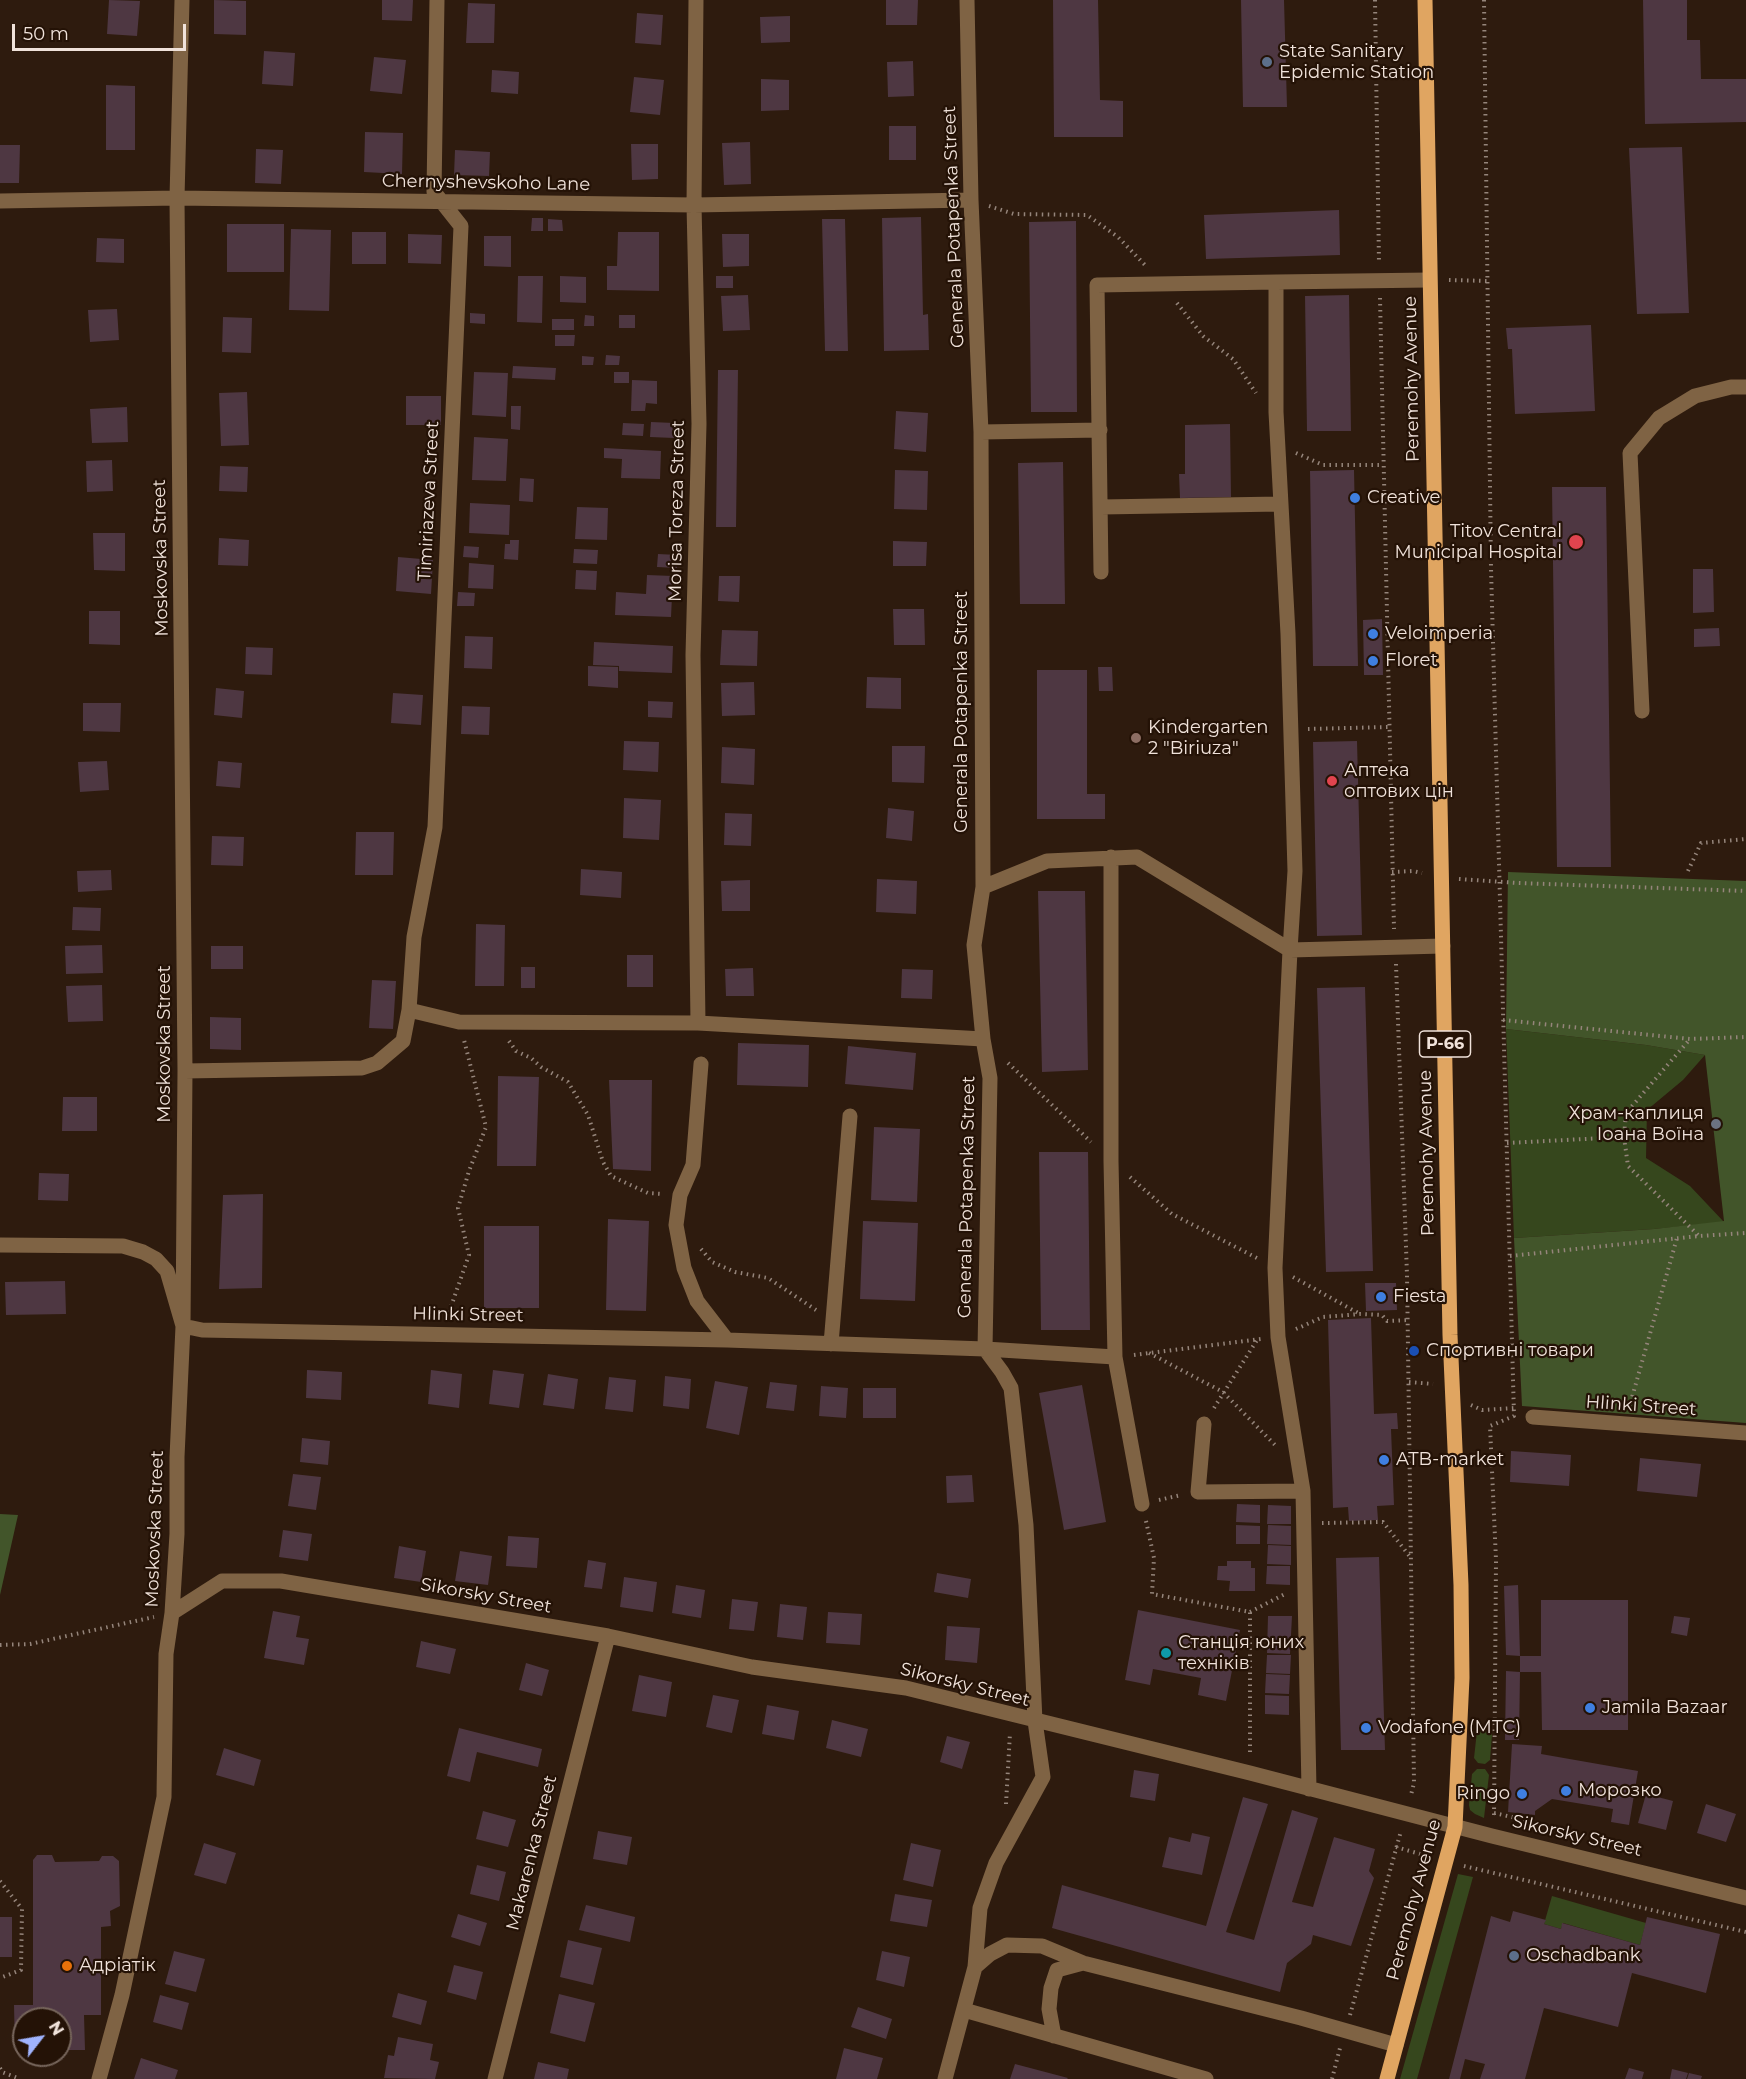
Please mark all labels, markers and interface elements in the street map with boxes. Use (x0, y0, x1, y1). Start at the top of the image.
scale bar (15, 12, 189, 50)
text: 50 m (23, 23, 69, 45)
place label: State Sanitary Epidemic Station (1279, 41, 1434, 84)
marker: State Sanitary Epidemic Station (1260, 55, 1274, 69)
street label: Generala Potapenka Street (939, 106, 969, 348)
street label: Chernyshevskoho Lane (382, 170, 590, 196)
street label: Peremohy Avenue (1400, 296, 1424, 462)
street label: Timiriazeva Street (414, 420, 444, 582)
street label: Morisa Toreza Street (665, 420, 689, 602)
street label: Moskovska Street (149, 479, 173, 637)
place label: Creative (1367, 487, 1440, 509)
marker: Creative (1348, 491, 1362, 505)
place label: Titov Central Municipal Hospital (1395, 521, 1562, 564)
marker: Titov Central Municipal Hospital (1567, 533, 1585, 551)
street label: Generala Potapenka Street (951, 591, 973, 833)
place label: Veloimperia (1385, 623, 1493, 645)
marker: Veloimperia (1366, 627, 1380, 641)
place label: Floret (1385, 650, 1438, 672)
marker: Floret (1366, 654, 1380, 668)
place label: Kindergarten 2 "Biriuza" (1148, 717, 1268, 760)
marker: Kindergarten 2 "Biriuza" (1129, 731, 1143, 745)
place label: Аптека оптових цін (1344, 760, 1454, 802)
marker: Аптека оптових цін (1325, 774, 1339, 788)
street label: Moskovska Street (154, 965, 176, 1123)
road number: Р-66 (1420, 1031, 1470, 1057)
street label: Peremohy Avenue (1415, 1070, 1439, 1236)
street label: Generala Potapenka Street (954, 1076, 980, 1318)
place label: Храм-каплиця Іоана Воїна (1569, 1103, 1704, 1146)
marker: Храм-каплиця Іоана Воїна (1709, 1117, 1723, 1131)
place label: Fiesta (1393, 1286, 1446, 1308)
marker: Fiesta (1374, 1290, 1388, 1304)
street label: Hlinki Street (412, 1303, 524, 1327)
place label: Спортивні товари (1426, 1340, 1594, 1362)
marker: Спортивні товари (1407, 1344, 1421, 1358)
street label: Hlinki Street (1585, 1391, 1697, 1421)
place label: ATB-market (1396, 1449, 1504, 1471)
street label: Moskovska Street (141, 1450, 169, 1608)
marker: ATB-market (1377, 1453, 1391, 1467)
street label: Sikorsky Street (419, 1574, 553, 1618)
place label: Станція юних техніків (1178, 1632, 1304, 1674)
marker: Станція юних техніків (1159, 1646, 1173, 1660)
street label: Sikorsky Street (898, 1658, 1032, 1712)
place label: Jamila Bazaar (1602, 1697, 1728, 1719)
marker: Jamila Bazaar (1583, 1701, 1597, 1715)
place label: Vodafone (МТС) (1378, 1717, 1521, 1739)
marker: Vodafone (МТС) (1359, 1721, 1373, 1735)
street label: Makarenka Street (502, 1773, 562, 1933)
place label: Морозко (1578, 1780, 1662, 1802)
place label: Ringo (1456, 1783, 1510, 1805)
marker: Морозко (1559, 1784, 1573, 1798)
marker: Ringo (1515, 1787, 1529, 1801)
street label: Sikorsky Street (1510, 1811, 1644, 1861)
street label: Peremohy Avenue (1382, 1817, 1446, 1983)
place label: Oschadbank (1526, 1945, 1641, 1967)
marker: Oschadbank (1507, 1949, 1521, 1963)
place label: Адріатік (79, 1955, 156, 1977)
marker: Адріатік (60, 1959, 74, 1973)
north arrow (12, 2007, 72, 2067)
text: N (45, 2018, 68, 2039)

